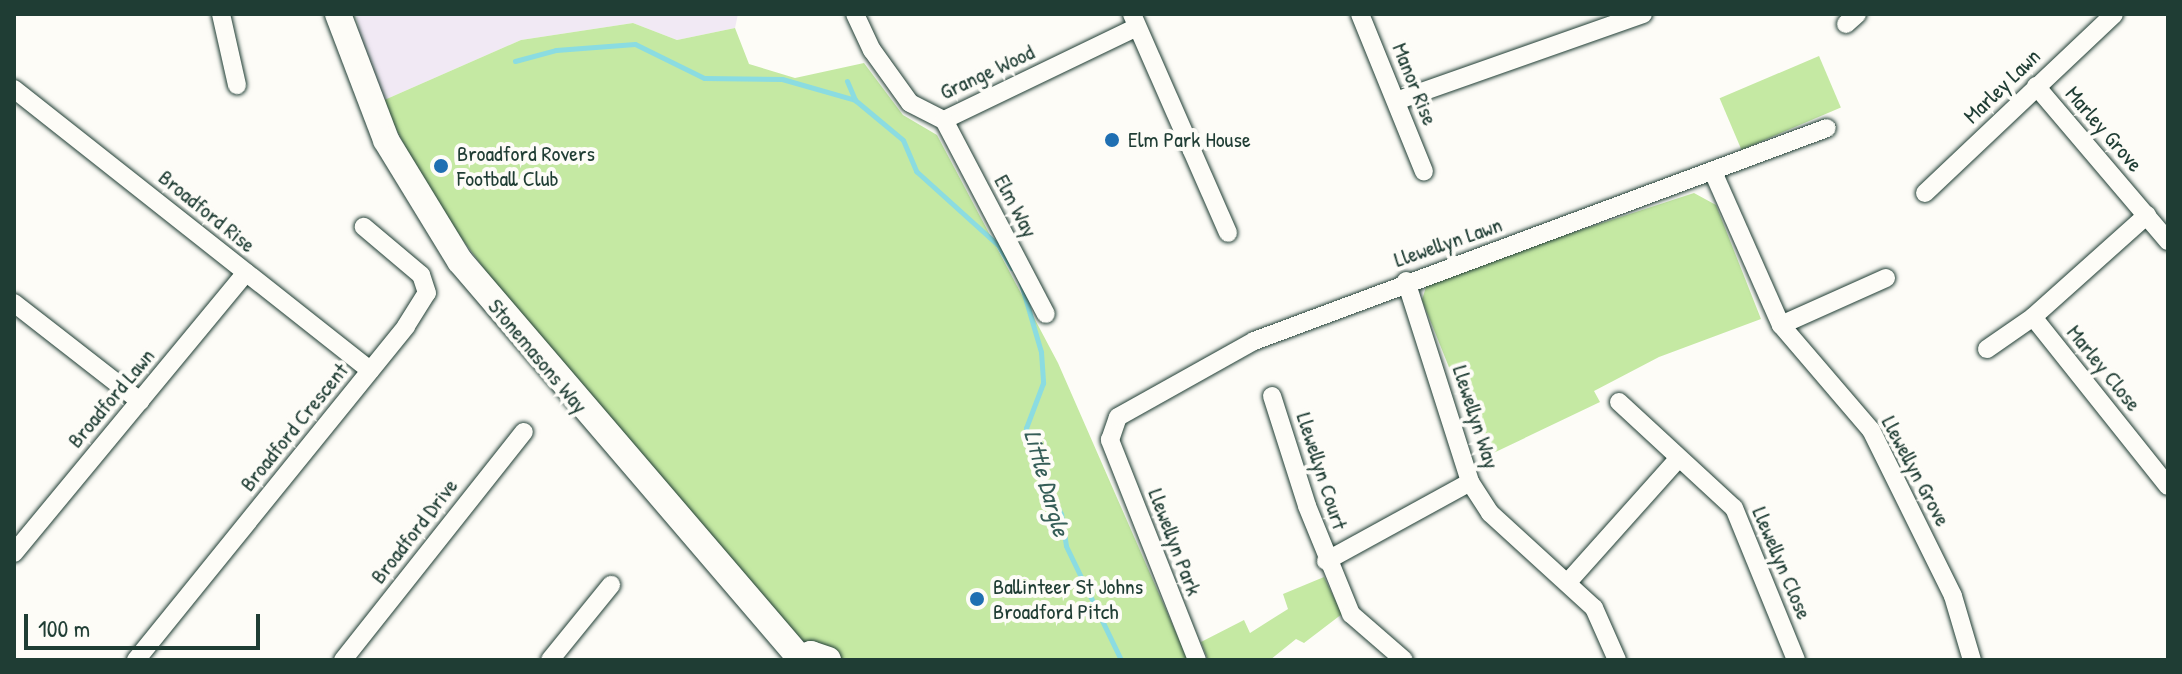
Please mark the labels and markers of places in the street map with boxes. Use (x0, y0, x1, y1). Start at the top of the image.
place label: Elm Park House (1128, 127, 1251, 153)
marker: Elm Park House (1103, 131, 1121, 149)
place label: Broadford Rovers Football Club (457, 140, 595, 192)
marker: Broadford Rovers Football Club (432, 157, 450, 175)
place label: Ballinteer St Johns Broadford Pitch (993, 573, 1143, 624)
marker: Ballinteer St Johns Broadford Pitch (968, 590, 986, 608)

